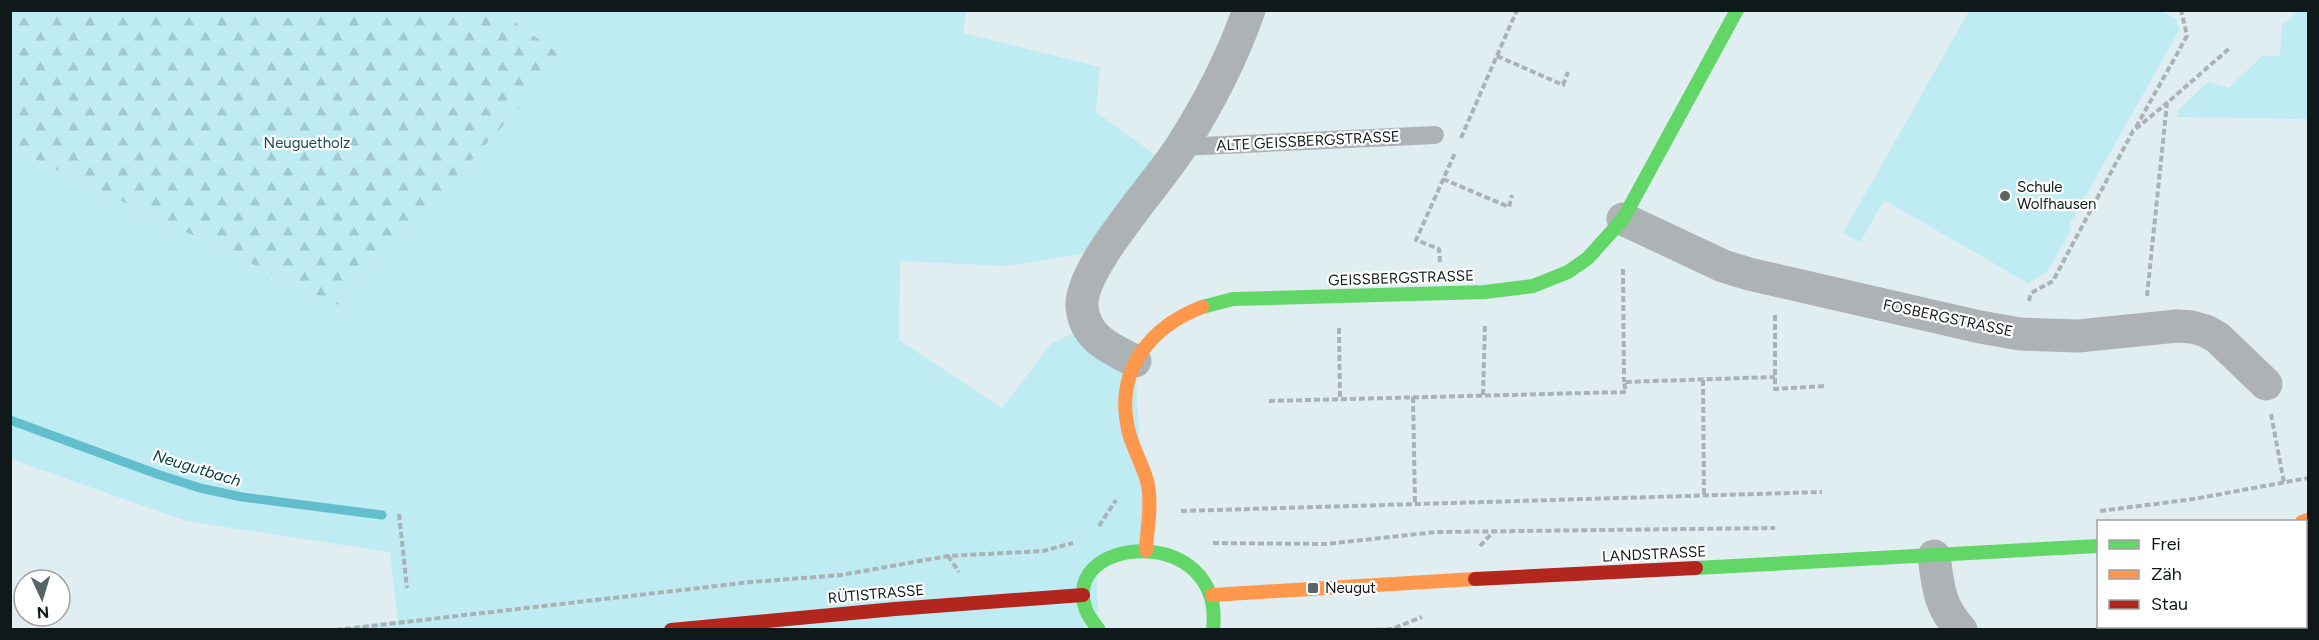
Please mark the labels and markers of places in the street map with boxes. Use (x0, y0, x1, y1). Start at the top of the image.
place label: Schule Wolfhausen (2017, 178, 2096, 213)
marker: Schule Wolfhausen (1998, 189, 2012, 203)
place label: Neugut (1325, 579, 1376, 597)
marker: Neugut (1306, 581, 1320, 595)

